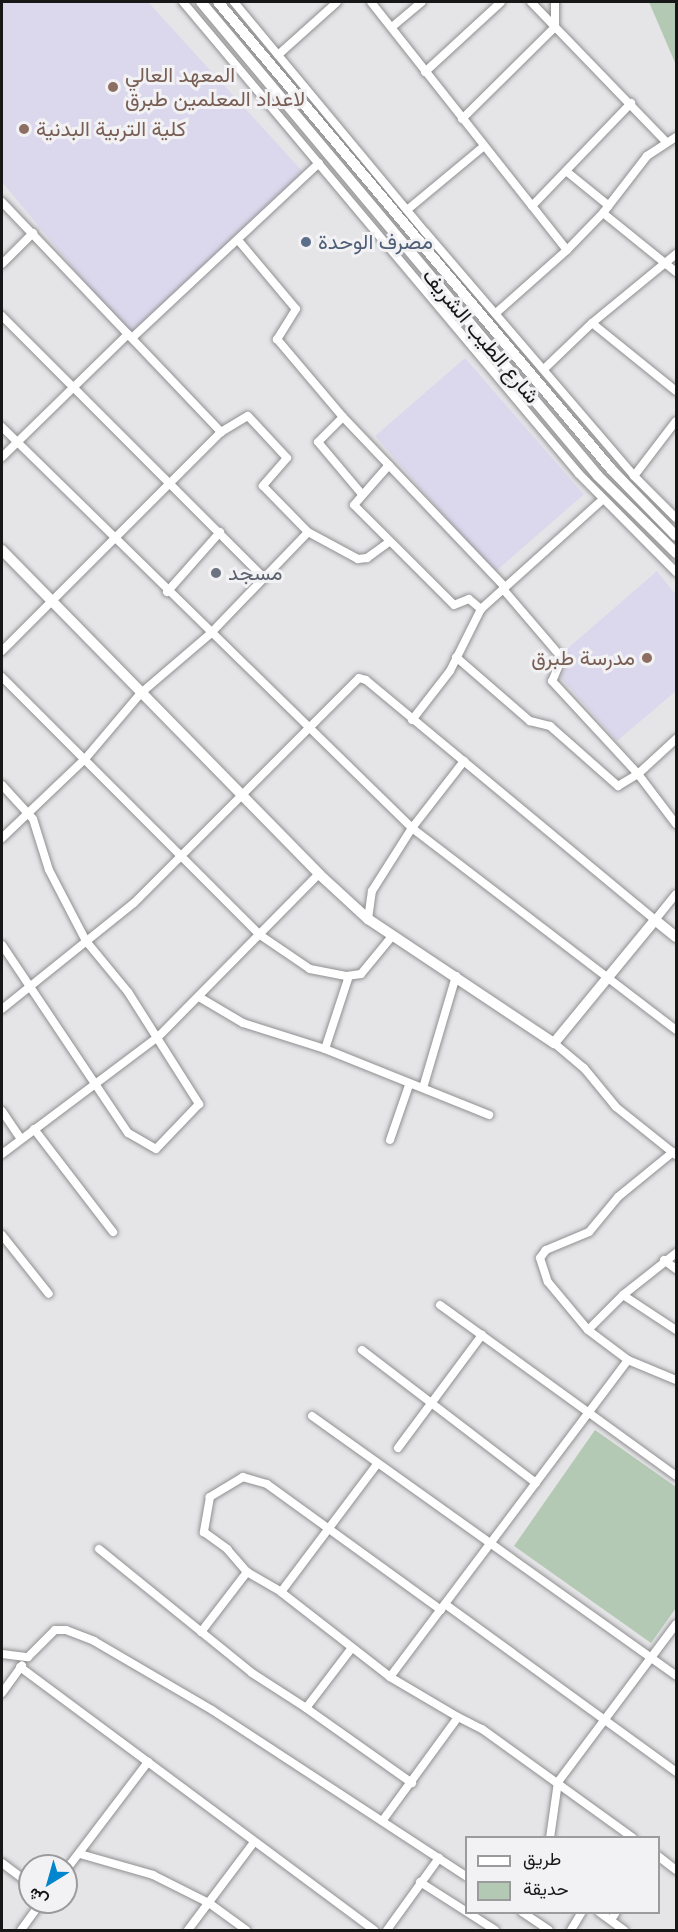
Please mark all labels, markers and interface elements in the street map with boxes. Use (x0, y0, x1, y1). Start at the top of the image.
place label: المعهد العالي لاعداد المعلمين طبرق (125, 62, 305, 112)
marker: المعهد العالي لاعداد المعلمين طبرق (106, 80, 120, 94)
place label: كلية التربية البدنية (36, 116, 186, 142)
marker: كلية التربية البدنية (17, 122, 31, 136)
place label: مصرف الوحدة (318, 229, 433, 255)
marker: مصرف الوحدة (299, 235, 313, 249)
street label: شارع الطيب الشريف (417, 263, 545, 409)
place label: مسجد (228, 560, 282, 586)
marker: مسجد (209, 566, 223, 580)
place label: مدرسة طبرق (531, 645, 635, 671)
marker: مدرسة طبرق (640, 651, 654, 665)
legend (465, 1836, 660, 1914)
text: طريق (523, 1848, 561, 1870)
north arrow (18, 1854, 78, 1914)
text: حديقة (523, 1878, 569, 1900)
text: ش (25, 1884, 51, 1911)

